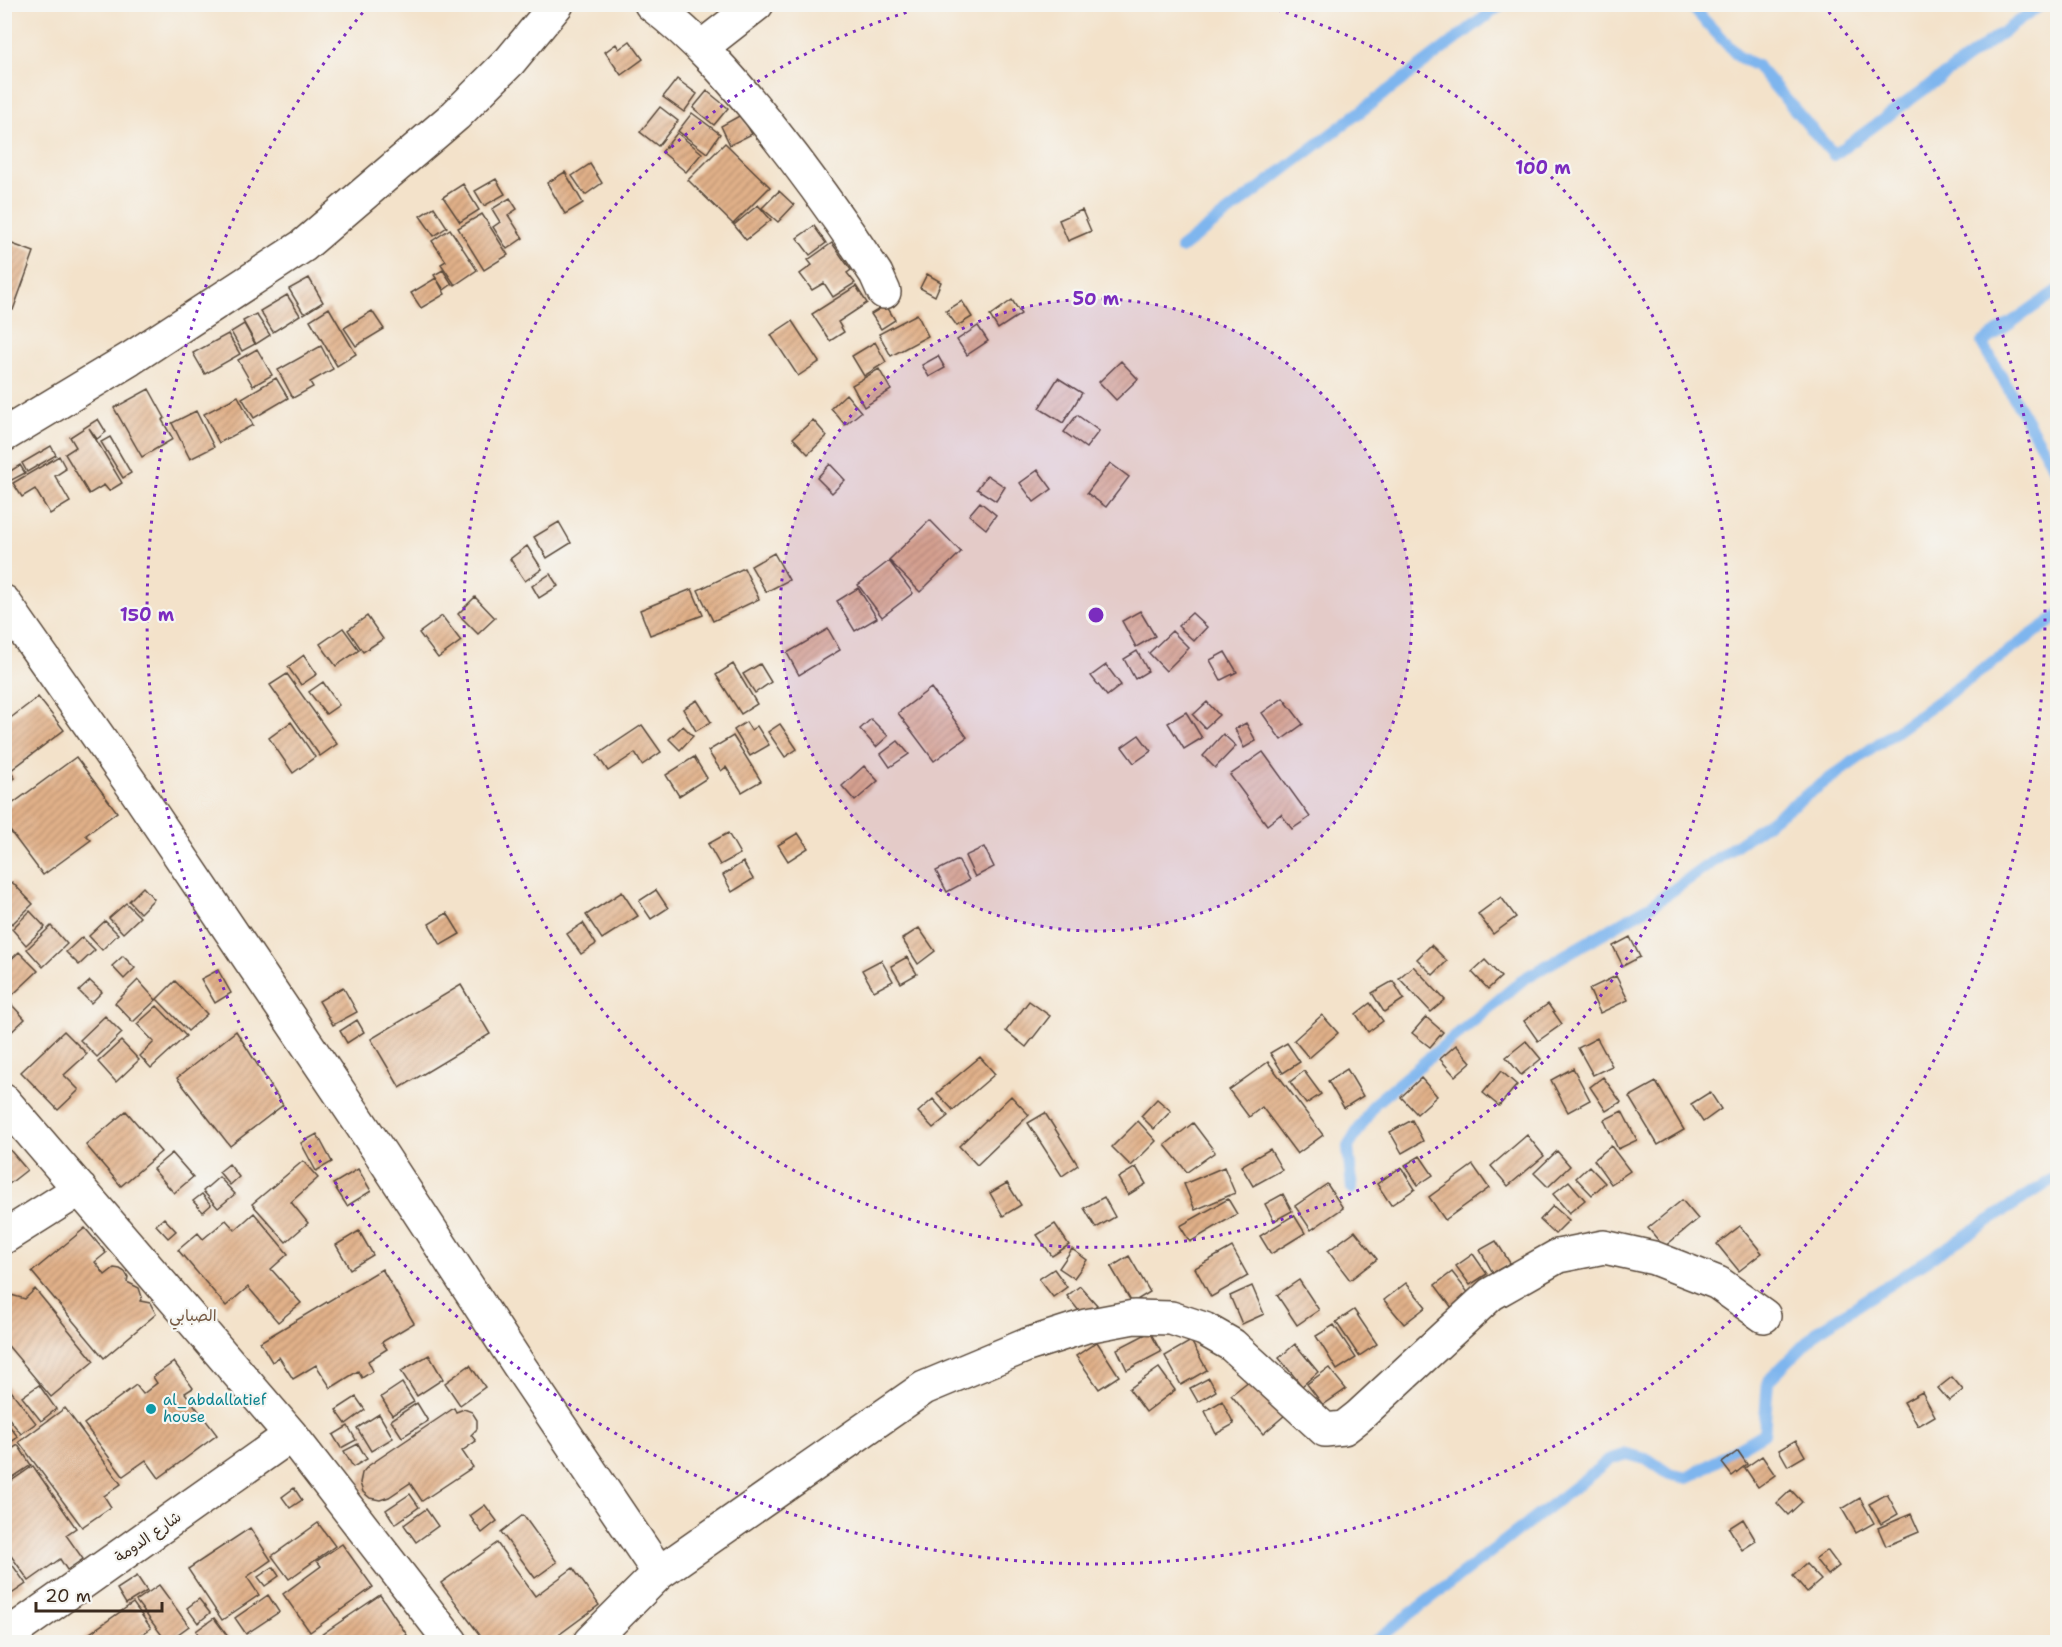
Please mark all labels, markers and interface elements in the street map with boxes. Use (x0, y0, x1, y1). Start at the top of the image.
text: 100 m (1515, 156, 1571, 180)
text: 50 m (1073, 287, 1120, 311)
text: 150 m (120, 603, 175, 627)
centre of rings (1086, 605, 1106, 625)
district label: الصبابي (169, 1305, 217, 1330)
place label: al_abdallatief house (163, 1390, 267, 1427)
marker: al_abdallatief house (144, 1402, 158, 1416)
street label: شارع الدومة (111, 1507, 185, 1567)
scale bar (36, 1575, 162, 1613)
text: 20 m (45, 1584, 91, 1608)

